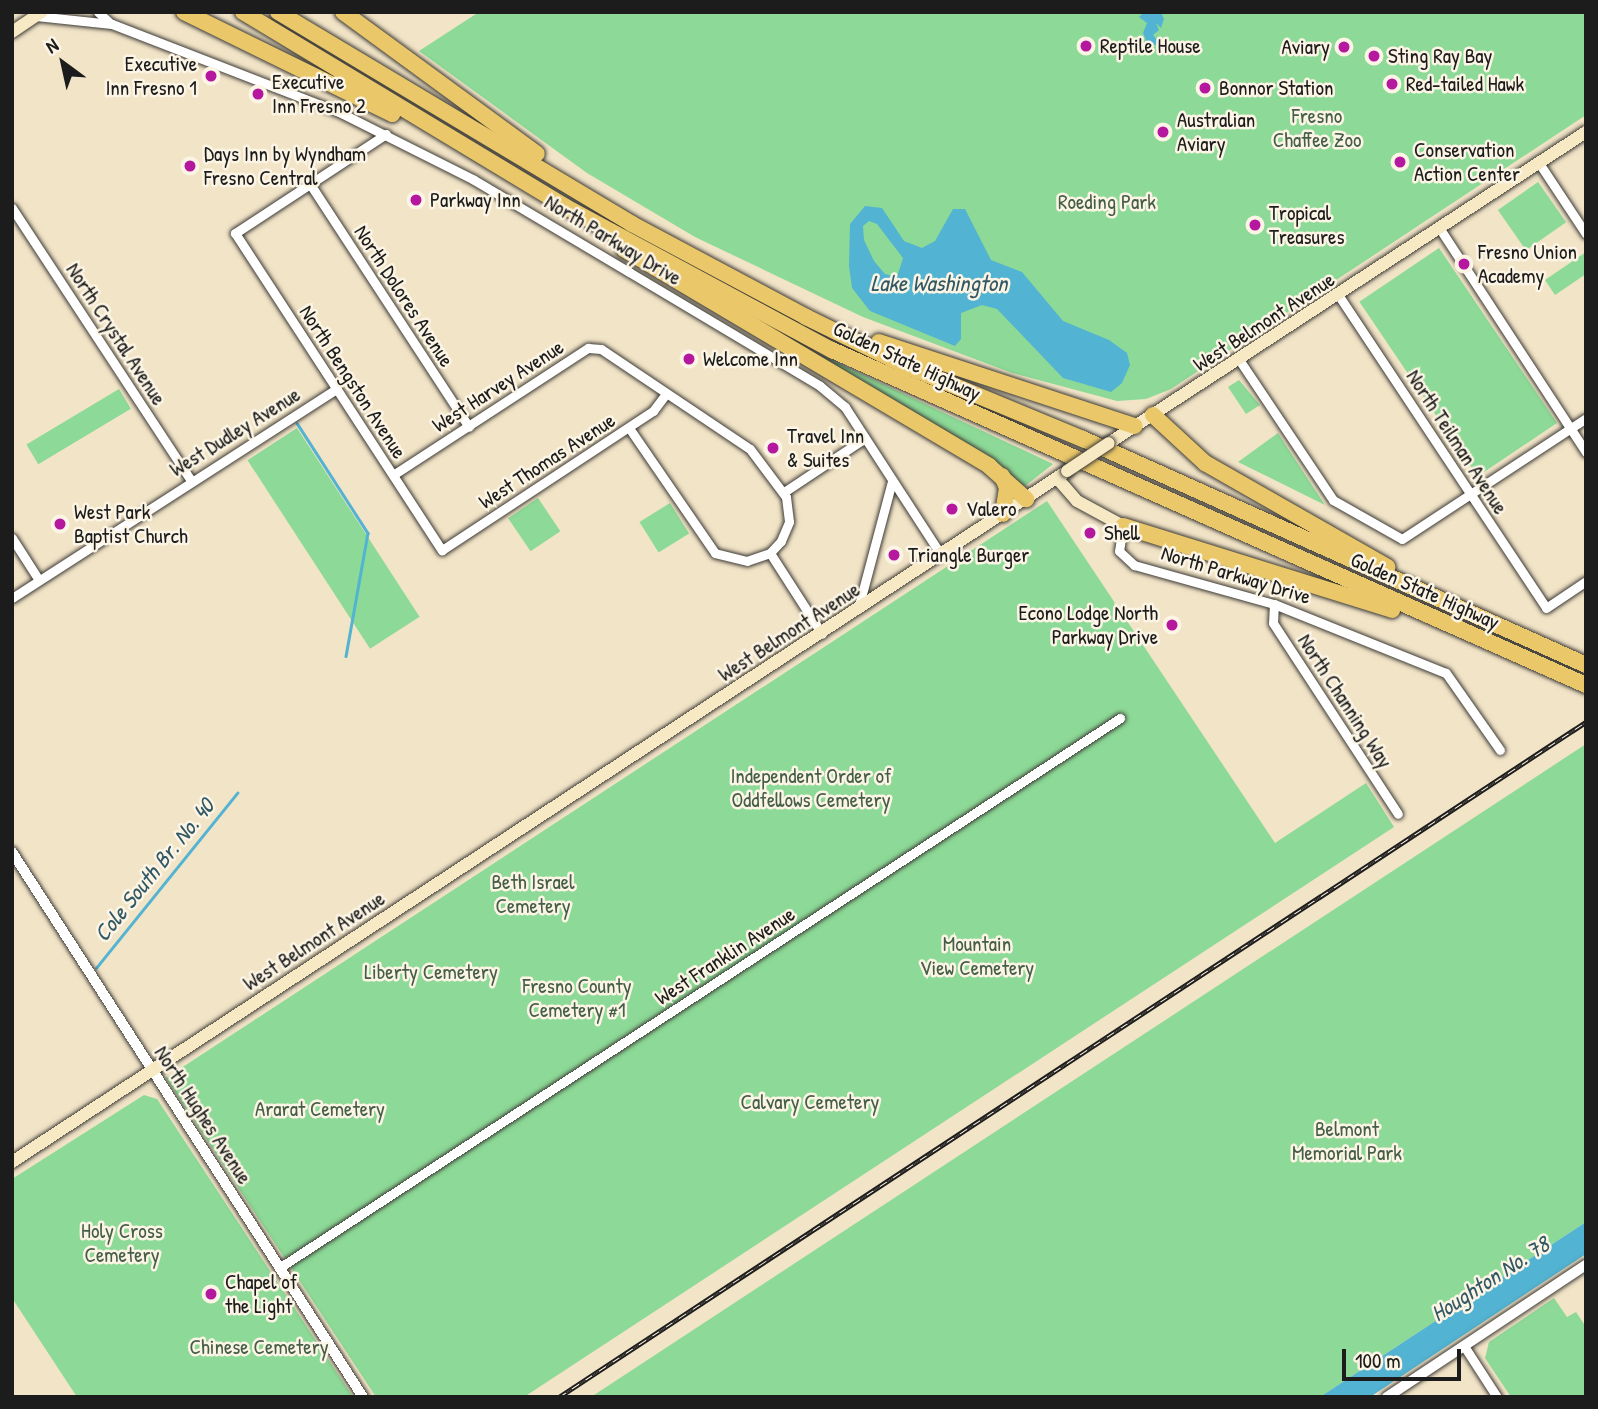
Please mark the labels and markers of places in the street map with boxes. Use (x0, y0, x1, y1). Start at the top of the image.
place label: Reptile House (1100, 33, 1201, 59)
place label: Aviary (1281, 34, 1330, 60)
marker: Reptile House (1078, 38, 1094, 54)
marker: Aviary (1336, 39, 1352, 55)
place label: Sting Ray Bay (1388, 43, 1492, 69)
marker: Sting Ray Bay (1366, 48, 1382, 64)
place label: Executive Inn Fresno 1 (105, 51, 197, 101)
marker: Executive Inn Fresno 1 (203, 68, 219, 84)
place label: Executive Inn Fresno 2 (272, 69, 366, 119)
place label: Red-tailed Hawk (1406, 71, 1524, 97)
place label: Bonnor Station (1219, 75, 1333, 101)
marker: Red-tailed Hawk (1384, 76, 1400, 92)
marker: Bonnor Station (1197, 80, 1213, 96)
marker: Executive Inn Fresno 2 (250, 86, 266, 102)
place label: Australian Aviary (1177, 107, 1255, 157)
marker: Australian Aviary (1155, 124, 1171, 140)
place label: Conservation Action Center (1414, 137, 1520, 187)
place label: Days Inn by Wyndham Fresno Central (204, 141, 366, 191)
marker: Conservation Action Center (1392, 154, 1408, 170)
marker: Days Inn by Wyndham Fresno Central (182, 158, 198, 174)
place label: Parkway Inn (430, 187, 521, 213)
marker: Parkway Inn (408, 192, 424, 208)
place label: Tropical Treasures (1269, 200, 1345, 250)
marker: Tropical Treasures (1247, 217, 1263, 233)
place label: Fresno Union Academy (1478, 239, 1577, 289)
marker: Fresno Union Academy (1456, 256, 1472, 272)
place label: Welcome Inn (703, 346, 798, 372)
marker: Welcome Inn (681, 351, 697, 367)
place label: Travel Inn & Suites (787, 423, 864, 473)
marker: Travel Inn & Suites (765, 440, 781, 456)
place label: Valero (966, 496, 1017, 522)
place label: West Park Baptist Church (74, 499, 188, 549)
marker: Valero (944, 501, 960, 517)
marker: West Park Baptist Church (52, 516, 68, 532)
place label: Shell (1104, 520, 1140, 546)
marker: Shell (1082, 525, 1098, 541)
place label: Triangle Burger (908, 542, 1029, 568)
marker: Triangle Burger (886, 547, 902, 563)
place label: Econo Lodge North Parkway Drive (1019, 600, 1158, 650)
marker: Econo Lodge North Parkway Drive (1164, 617, 1180, 633)
place label: Chapel of the Light (225, 1269, 297, 1319)
marker: Chapel of the Light (203, 1286, 219, 1302)

